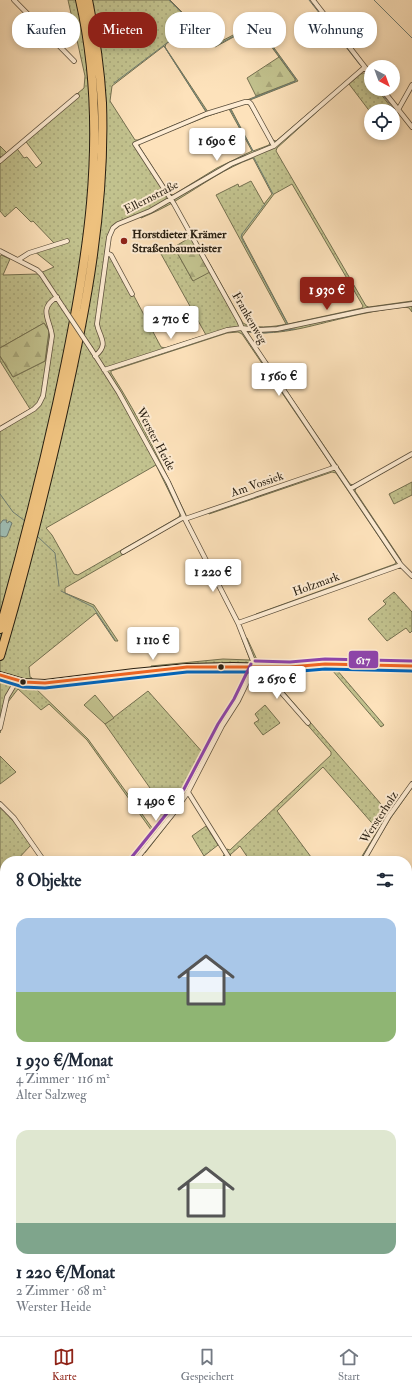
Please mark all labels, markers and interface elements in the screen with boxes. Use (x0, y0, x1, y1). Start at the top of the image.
chip: Kaufen (12, 12, 80, 48)
chip: Mieten (88, 12, 157, 48)
chip: Filter (165, 12, 225, 48)
chip: Neu (233, 12, 286, 48)
chip: Wohnung (294, 12, 377, 48)
north arrow (364, 60, 400, 96)
map controls (364, 60, 400, 140)
button: locate (364, 104, 400, 140)
pin: 1 690 € (180, 128, 254, 162)
text: 1 690 € (198, 133, 236, 149)
street label: Ellernstraße (121, 177, 181, 218)
place label: Horstdieter Krämer Straßenbaumeister (132, 227, 227, 256)
marker: Horstdieter Krämer Straßenbaumeister (119, 236, 129, 246)
pin: 1 930 € (290, 277, 364, 311)
text: 1 930 € (309, 282, 345, 298)
street label: Frankenweg (229, 290, 271, 348)
pin: 2 710 € (134, 306, 208, 340)
text: 2 710 € (153, 311, 189, 327)
pin: 1 560 € (242, 363, 316, 397)
text: 1 560 € (261, 368, 297, 384)
street label: Werster Heide (132, 404, 178, 473)
street label: Am Vossiek (228, 468, 286, 501)
pin: 1 220 € (176, 559, 250, 593)
text: 1 220 € (194, 564, 232, 580)
street label: Holzmark (291, 569, 342, 600)
pin: 1 110 € (116, 627, 190, 661)
text: 1 110 € (136, 632, 170, 648)
line badge: 617 (348, 650, 379, 669)
text: 617 (356, 654, 371, 667)
unlabelled marker (216, 662, 226, 672)
pin: 2 650 € (240, 666, 314, 700)
text: 2 650 € (258, 671, 296, 687)
unlabelled marker (18, 677, 28, 687)
pin: 1 490 € (119, 788, 193, 822)
street label: Wersterholz (357, 788, 402, 847)
text: 1 490 € (137, 793, 175, 809)
icon: filters (374, 869, 396, 891)
text: 8 Objekte (16, 870, 81, 891)
icon: home (170, 944, 242, 1016)
text: 1 930 €/Monat (16, 1050, 113, 1071)
text: 4 Zimmer · 116 m² (16, 1071, 110, 1087)
text: Alter Salzweg (16, 1087, 87, 1103)
icon: home (170, 1156, 242, 1228)
text: 1 220 €/Monat (16, 1262, 115, 1283)
text: 2 Zimmer · 68 m² (16, 1283, 106, 1299)
text: Werster Heide (16, 1299, 91, 1315)
tab: Karte (52, 1346, 77, 1383)
tab: Gespeichert (181, 1346, 234, 1383)
tab: Start (338, 1346, 360, 1383)

